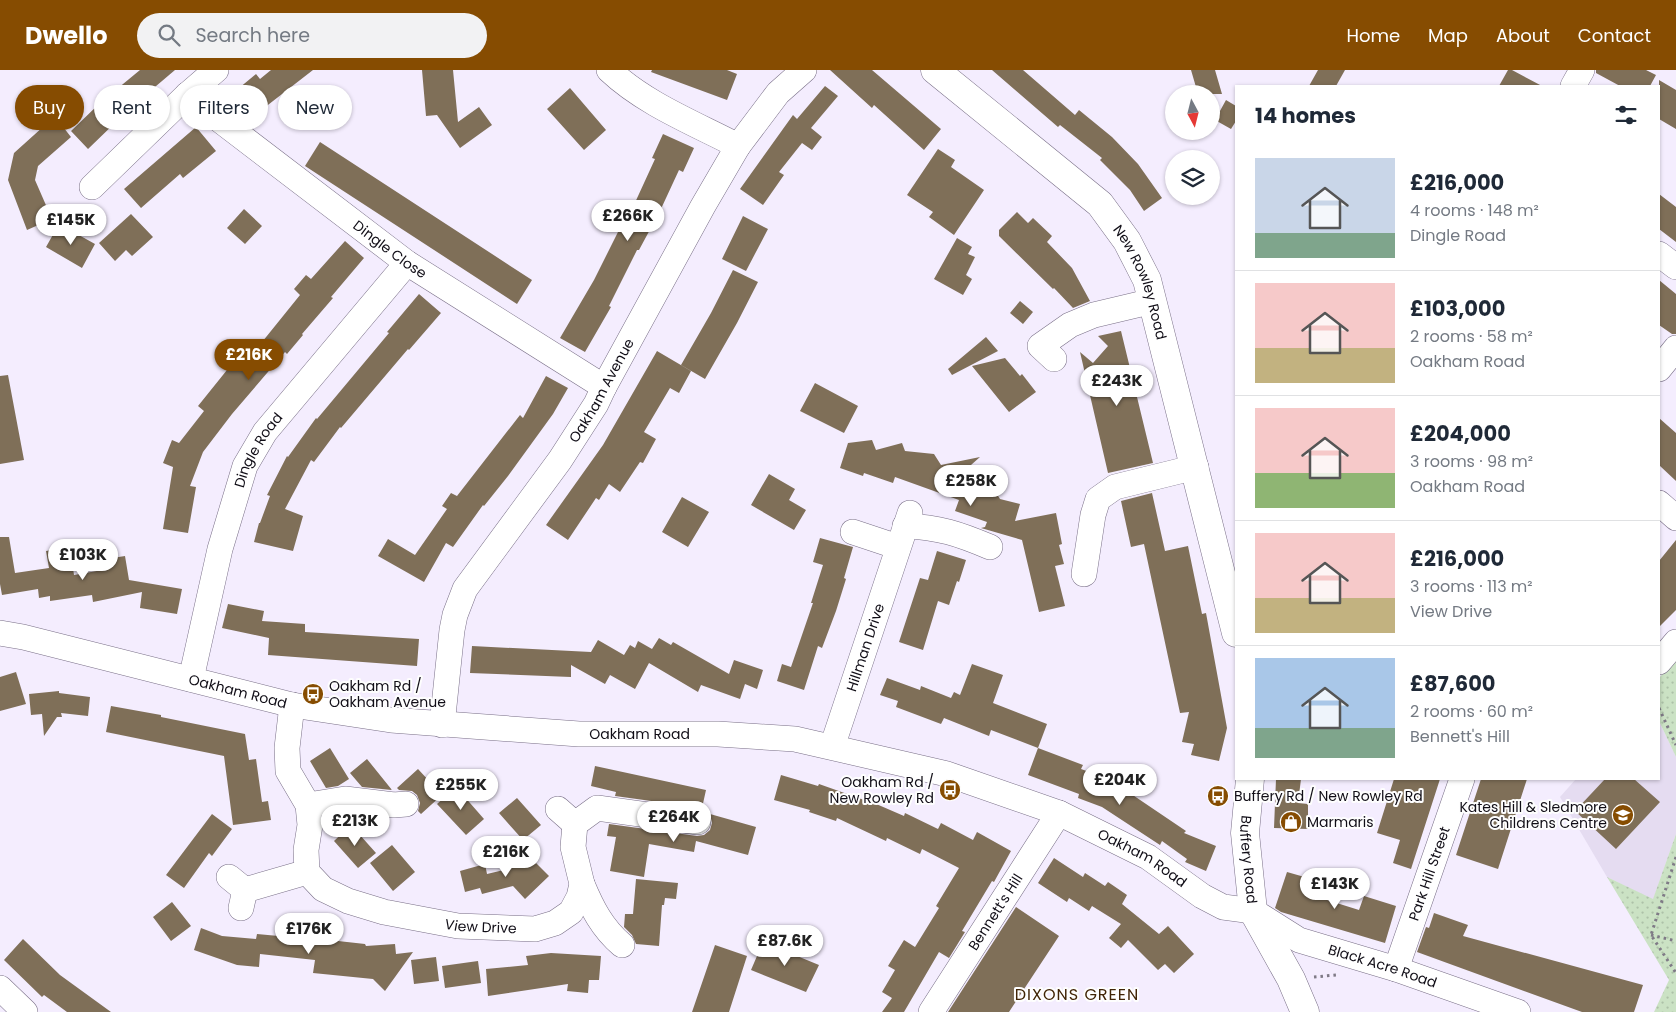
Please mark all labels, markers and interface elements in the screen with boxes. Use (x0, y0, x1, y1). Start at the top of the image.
search box (137, 13, 487, 58)
text: Dwello (25, 19, 107, 52)
icon: search (155, 21, 183, 49)
text: Search here (195, 22, 310, 49)
text: Home (1346, 23, 1400, 48)
text: Map (1428, 23, 1468, 48)
text: About (1496, 23, 1550, 48)
text: Contact (1578, 23, 1651, 48)
chip: Buy (15, 85, 84, 130)
chip: Rent (94, 85, 170, 130)
chip: Filters (180, 85, 268, 130)
chip: New (278, 85, 352, 130)
north arrow (1165, 85, 1220, 140)
map controls (1165, 85, 1220, 205)
text: 14 homes (1255, 101, 1356, 130)
icon: filters (1612, 101, 1640, 129)
button: layers (1165, 150, 1220, 205)
text: £216,000 (1410, 168, 1504, 197)
icon: home (1295, 178, 1355, 238)
text: 4 rooms · 148 m² (1410, 199, 1539, 222)
pin: £266K (593, 200, 663, 242)
pin: £145K (36, 204, 106, 246)
text: £266K (602, 204, 654, 227)
text: £145K (46, 208, 96, 231)
street label: Dingle Close (349, 215, 431, 283)
street label: New Rowley Road (1108, 221, 1172, 342)
text: Dingle Road (1410, 224, 1506, 247)
text: £103,000 (1410, 294, 1505, 323)
icon: home (1295, 303, 1355, 363)
text: 2 rooms · 58 m² (1410, 325, 1533, 348)
street label: Oakham Avenue (564, 334, 639, 446)
pin: £216K (214, 338, 284, 381)
text: £216K (225, 343, 273, 366)
text: Oakham Road (1410, 350, 1525, 373)
pin: £243K (1082, 364, 1152, 407)
text: £243K (1091, 369, 1143, 392)
street label: Dingle Road (229, 408, 287, 490)
text: £204,000 (1410, 419, 1511, 448)
icon: home (1295, 428, 1355, 488)
text: 3 rooms · 98 m² (1410, 450, 1533, 473)
pin: £258K (936, 464, 1006, 507)
text: £258K (945, 469, 997, 492)
text: Oakham Road (1410, 475, 1525, 498)
pin: £103K (48, 538, 118, 581)
text: £103K (59, 543, 107, 566)
text: £216,000 (1410, 544, 1504, 573)
icon: home (1295, 553, 1355, 613)
text: 3 rooms · 113 m² (1410, 575, 1533, 598)
street label: Hillman Drive (841, 600, 889, 694)
text: View Drive (1410, 600, 1492, 623)
street label: Oakham Road (187, 669, 289, 713)
text: £87,600 (1410, 669, 1496, 698)
place label: Oakham Rd / Oakham Avenue (329, 676, 446, 712)
icon: home (1295, 678, 1355, 738)
bus stop icon: Oakham Rd / Oakham Avenue (301, 682, 325, 706)
text: 2 rooms · 60 m² (1410, 700, 1533, 723)
street label: Oakham Road (589, 724, 690, 744)
text: Bennett's Hill (1410, 725, 1510, 748)
pin: £204K (1085, 764, 1155, 806)
pin: £255K (426, 768, 496, 811)
text: £204K (1094, 768, 1146, 791)
place label: Oakham Rd / New Rowley Rd (830, 772, 934, 808)
text: £255K (435, 773, 487, 796)
bus stop icon: Oakham Rd / New Rowley Rd (938, 778, 962, 802)
bus stop icon: Buffery Rd / New Rowley Rd (1206, 784, 1230, 808)
place label: Buffery Rd / New Rowley Rd (1234, 786, 1423, 806)
place label: Kates Hill & Sledmore Childrens Centre (1459, 797, 1607, 833)
pin: £264K (639, 800, 709, 843)
school or university icon: Kates Hill & Sledmore Childrens Centre (1611, 803, 1635, 827)
pin: £213K (320, 804, 390, 847)
text: £264K (648, 805, 700, 828)
text: £213K (332, 809, 378, 832)
shop icon: Marmaris (1279, 810, 1303, 834)
place label: Marmaris (1307, 812, 1374, 832)
street label: Buffery Road (1235, 815, 1262, 905)
street label: Oakham Road (1094, 824, 1191, 892)
street label: Park Hill Street (1404, 824, 1455, 923)
pin: £216K (471, 836, 541, 878)
text: £216K (482, 840, 530, 863)
pin: £143K (1300, 868, 1370, 910)
street label: Bennett's Hill (963, 870, 1027, 954)
text: £143K (1311, 872, 1359, 895)
pin: £176K (274, 912, 344, 955)
street label: View Drive (443, 914, 517, 938)
text: £176K (286, 917, 332, 940)
pin: £87.6K (744, 924, 826, 967)
text: £87.6K (757, 929, 813, 952)
street label: Black Acre Road (1326, 939, 1440, 993)
district label: DIXONS GREEN (1015, 983, 1139, 1006)

